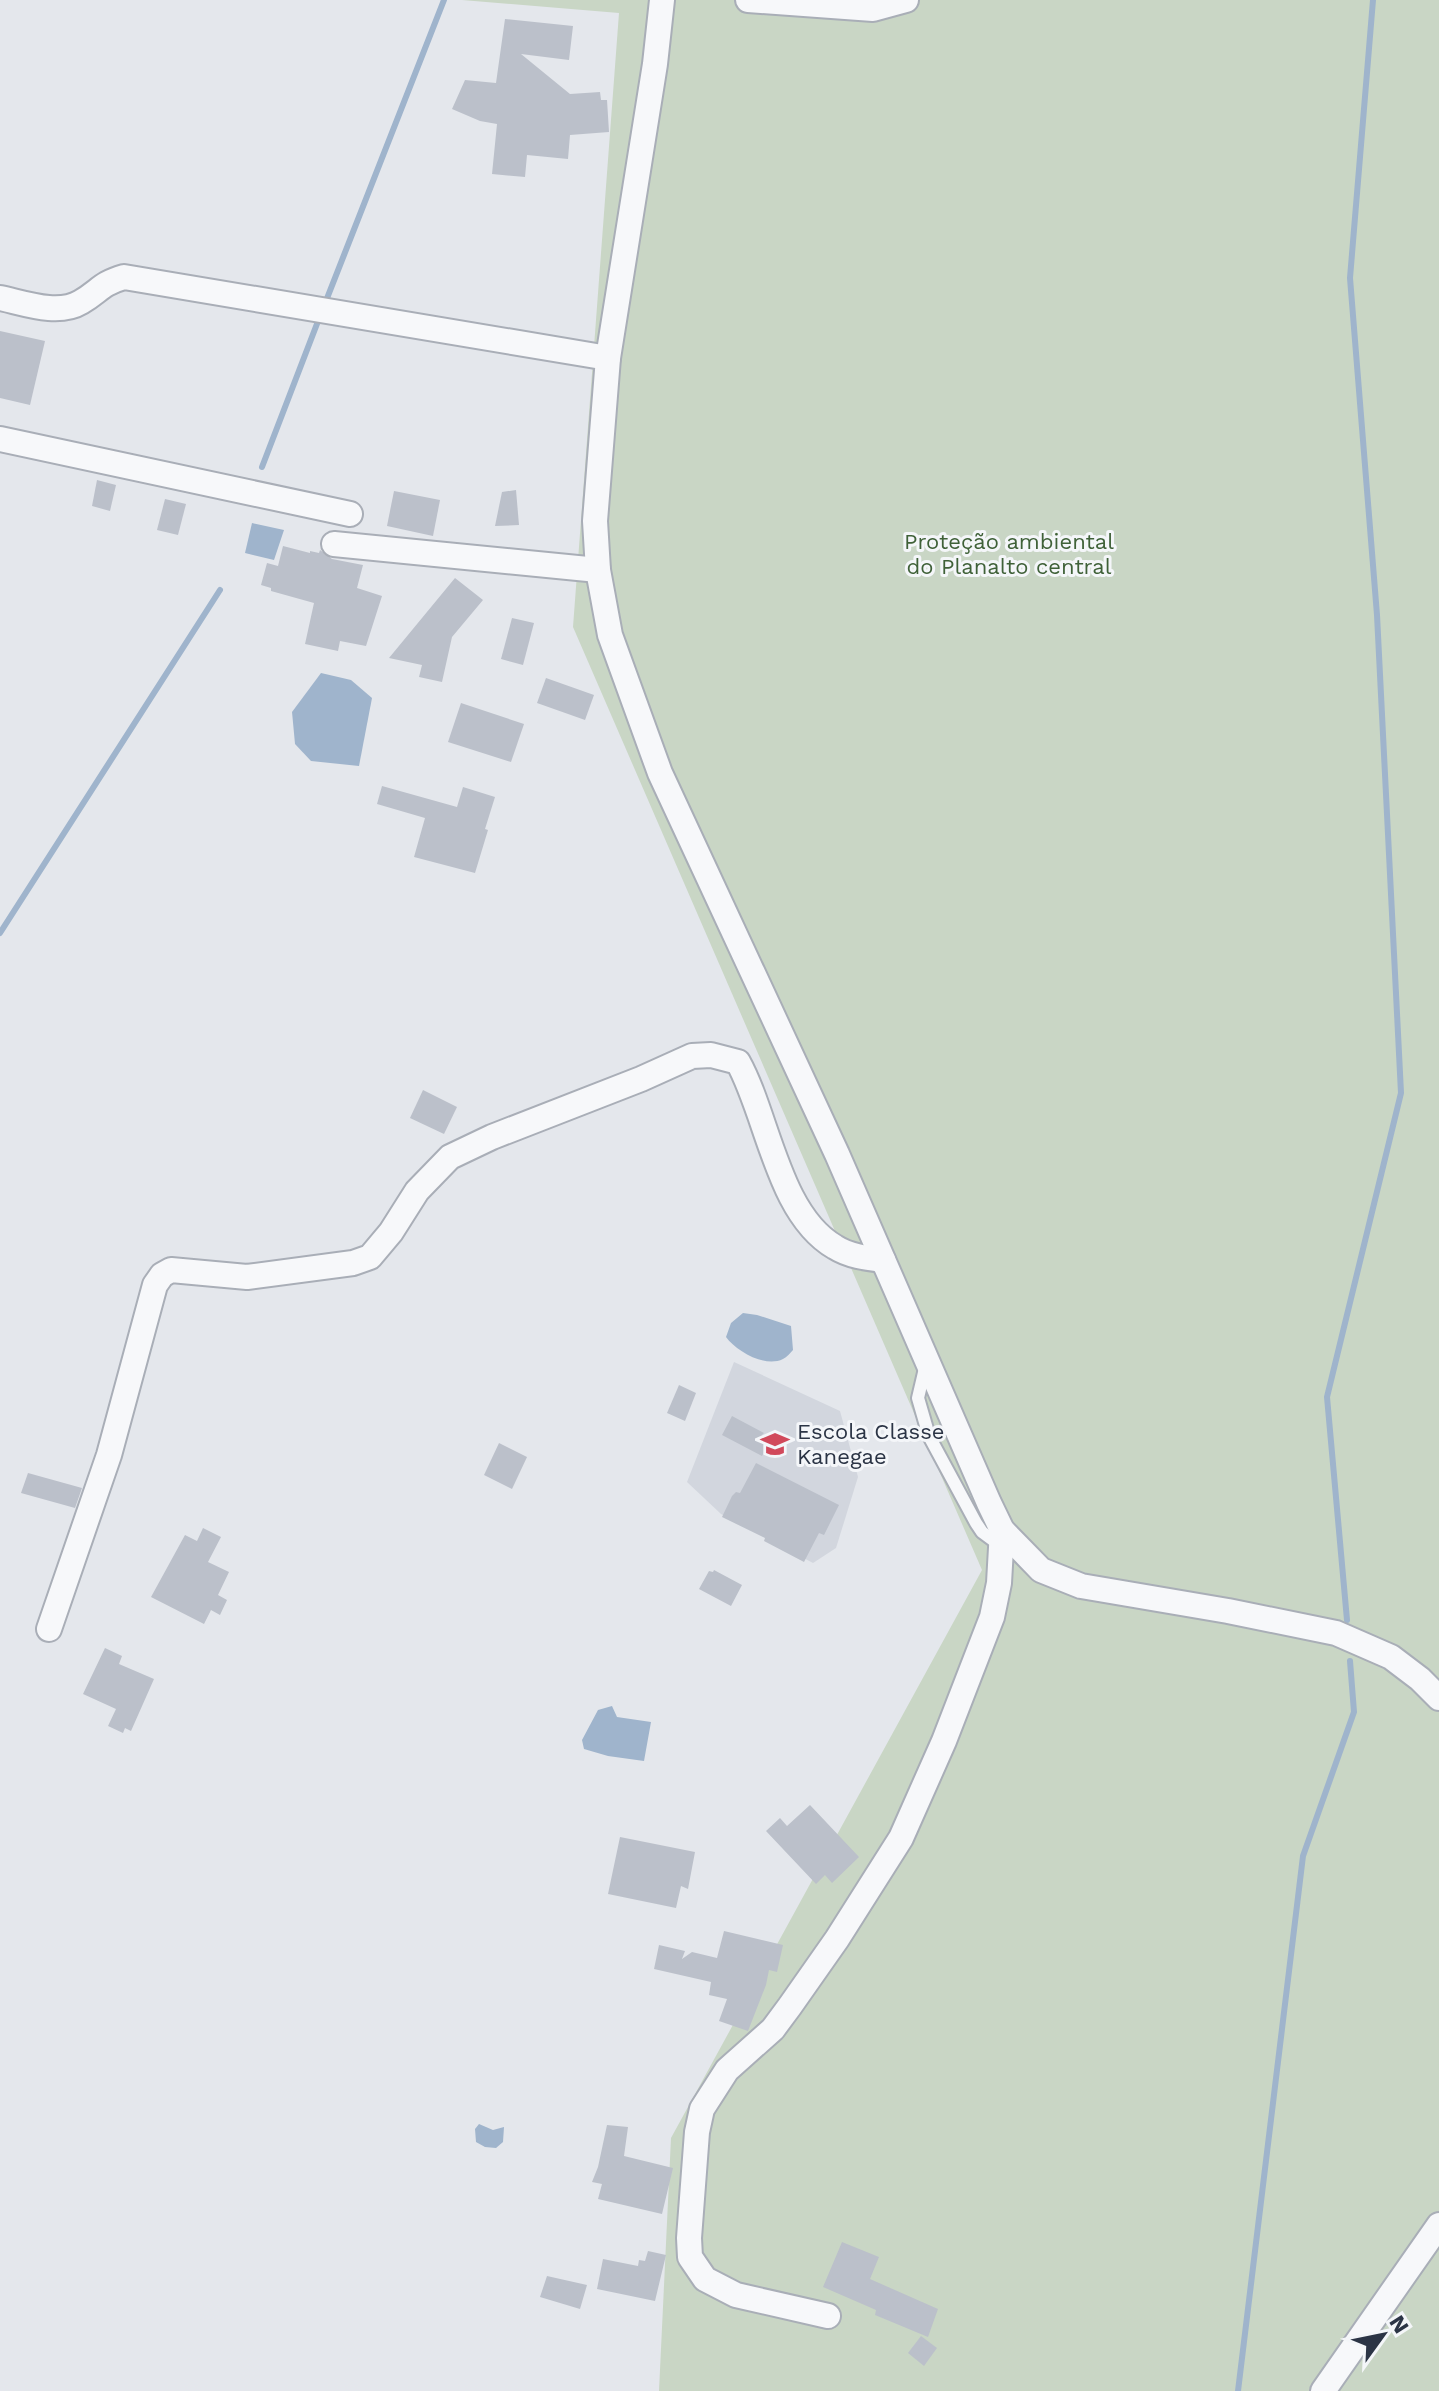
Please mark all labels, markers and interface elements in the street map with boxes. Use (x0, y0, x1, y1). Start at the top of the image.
park label: Proteção ambiental do Planalto central (904, 529, 1114, 579)
place label: Escola Classe Kanegae (797, 1419, 945, 1469)
school or university icon: Escola Classe Kanegae (760, 1429, 790, 1459)
north arrow (1343, 2295, 1423, 2375)
text: N (1384, 2311, 1414, 2338)

